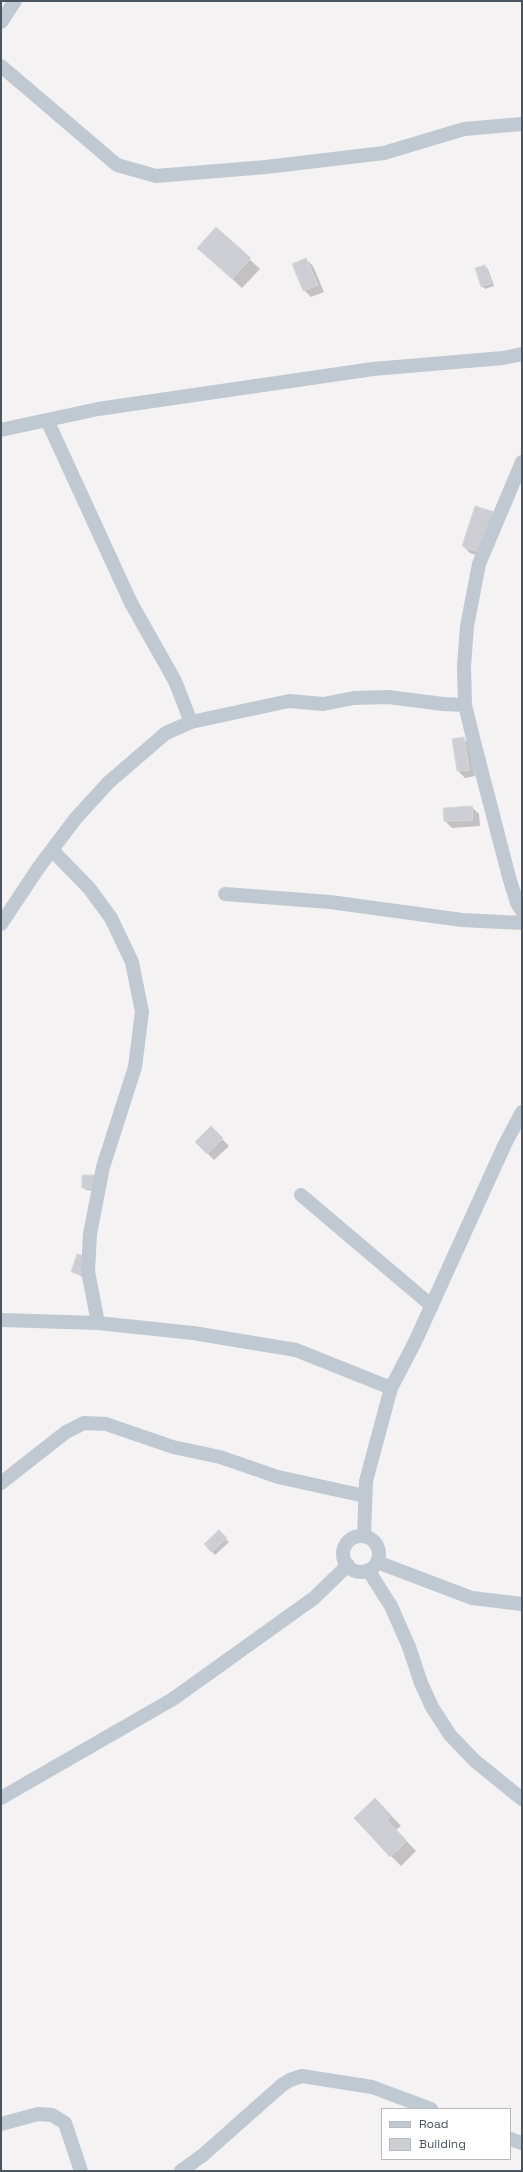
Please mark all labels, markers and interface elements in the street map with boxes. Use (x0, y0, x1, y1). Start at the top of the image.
legend (381, 2108, 511, 2160)
text: Road (419, 2116, 448, 2132)
text: Building (419, 2136, 466, 2152)

